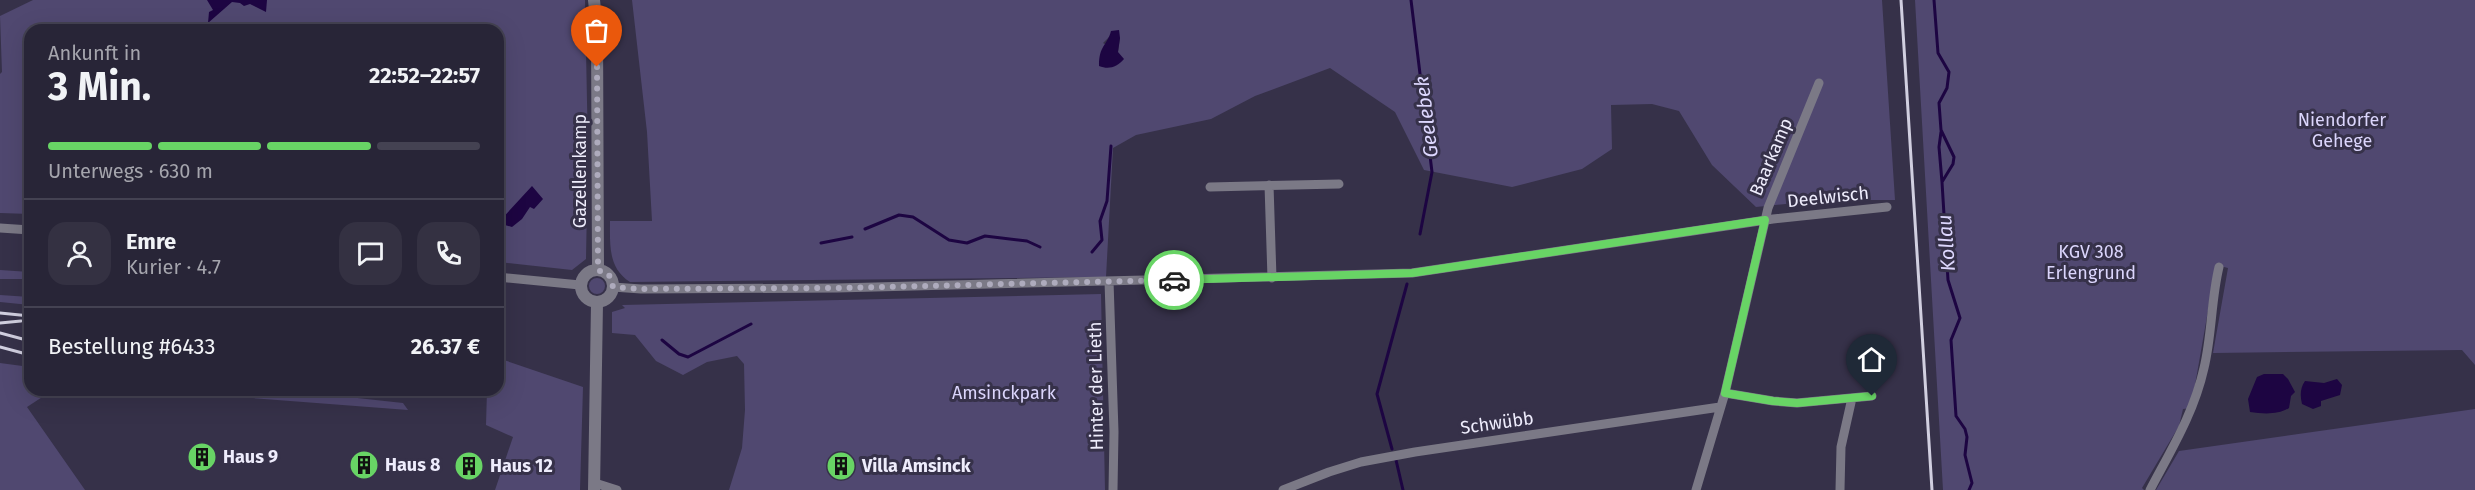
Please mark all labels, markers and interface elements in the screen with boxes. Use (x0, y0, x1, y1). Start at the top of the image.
pin (571, 5, 622, 67)
icon: bag (580, 14, 613, 47)
text: Ankunft in (48, 41, 141, 65)
text: 22:52–22:57 (369, 62, 480, 89)
text: 3 Min. (48, 64, 151, 110)
water label: Geelebek (1409, 75, 1443, 159)
park label: Niendorfer Gehege (2298, 109, 2386, 152)
street label: Gazellenkamp (569, 114, 591, 228)
street label: Baarkamp (1745, 115, 1797, 199)
text: Unterwegs · 630 m (48, 159, 213, 183)
street label: Deelwisch (1786, 182, 1870, 212)
water label: Kollau (1932, 214, 1960, 272)
button: person (48, 222, 111, 285)
button: chat (339, 222, 402, 285)
button: phone (417, 222, 480, 285)
text: Emre (126, 228, 176, 255)
park label: KGV 308 Erlengrund (2046, 241, 2136, 284)
courier (1144, 250, 1204, 310)
text: Kurier · 4.7 (126, 255, 221, 279)
icon: car (1158, 264, 1191, 297)
street label: Hinter der Lieth (1084, 321, 1108, 451)
text: Bestellung #6433 (48, 333, 216, 360)
text: 26.37 € (411, 333, 480, 360)
pin (1846, 334, 1897, 396)
icon: home (1855, 343, 1888, 376)
park label: Amsinckpark (952, 382, 1057, 404)
street label: Schwübb (1459, 407, 1535, 439)
building icon: Haus 9 (186, 441, 218, 473)
place label: Haus 9 (223, 446, 278, 468)
building icon: Haus 8 (348, 449, 380, 481)
building icon: Haus 12 (453, 450, 485, 482)
building icon: Villa Amsinck (825, 450, 857, 482)
place label: Haus 8 (385, 454, 441, 476)
place label: Haus 12 (490, 455, 553, 477)
place label: Villa Amsinck (861, 455, 972, 477)

